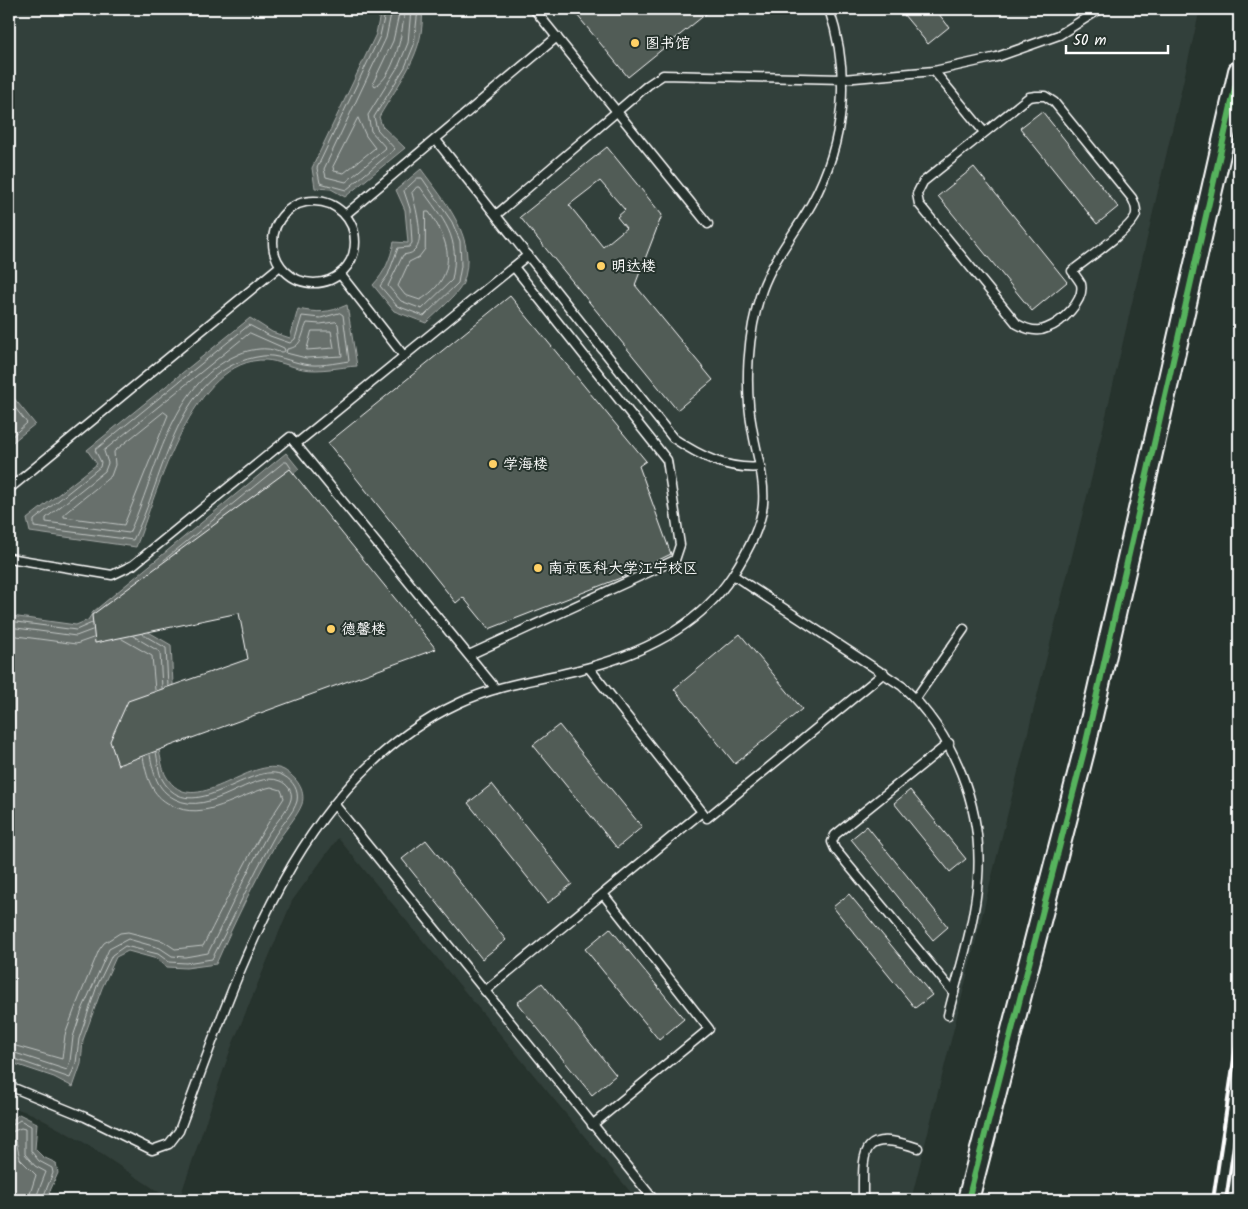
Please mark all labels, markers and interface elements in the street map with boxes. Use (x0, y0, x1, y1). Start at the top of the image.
scale bar (1066, 22, 1168, 54)
text: 50 m (1073, 29, 1107, 53)
place label: 图书馆 (645, 32, 690, 56)
marker: 图书馆 (629, 37, 641, 49)
place label: 明达楼 (611, 255, 656, 279)
marker: 明达楼 (595, 260, 607, 272)
place label: 学海楼 (503, 453, 548, 477)
marker: 学海楼 (487, 458, 499, 470)
place label: 南京医科大学江宁校区 (548, 557, 698, 581)
marker: 南京医科大学江宁校区 (532, 562, 544, 574)
place label: 德馨楼 (341, 618, 386, 642)
marker: 德馨楼 (325, 623, 337, 635)

